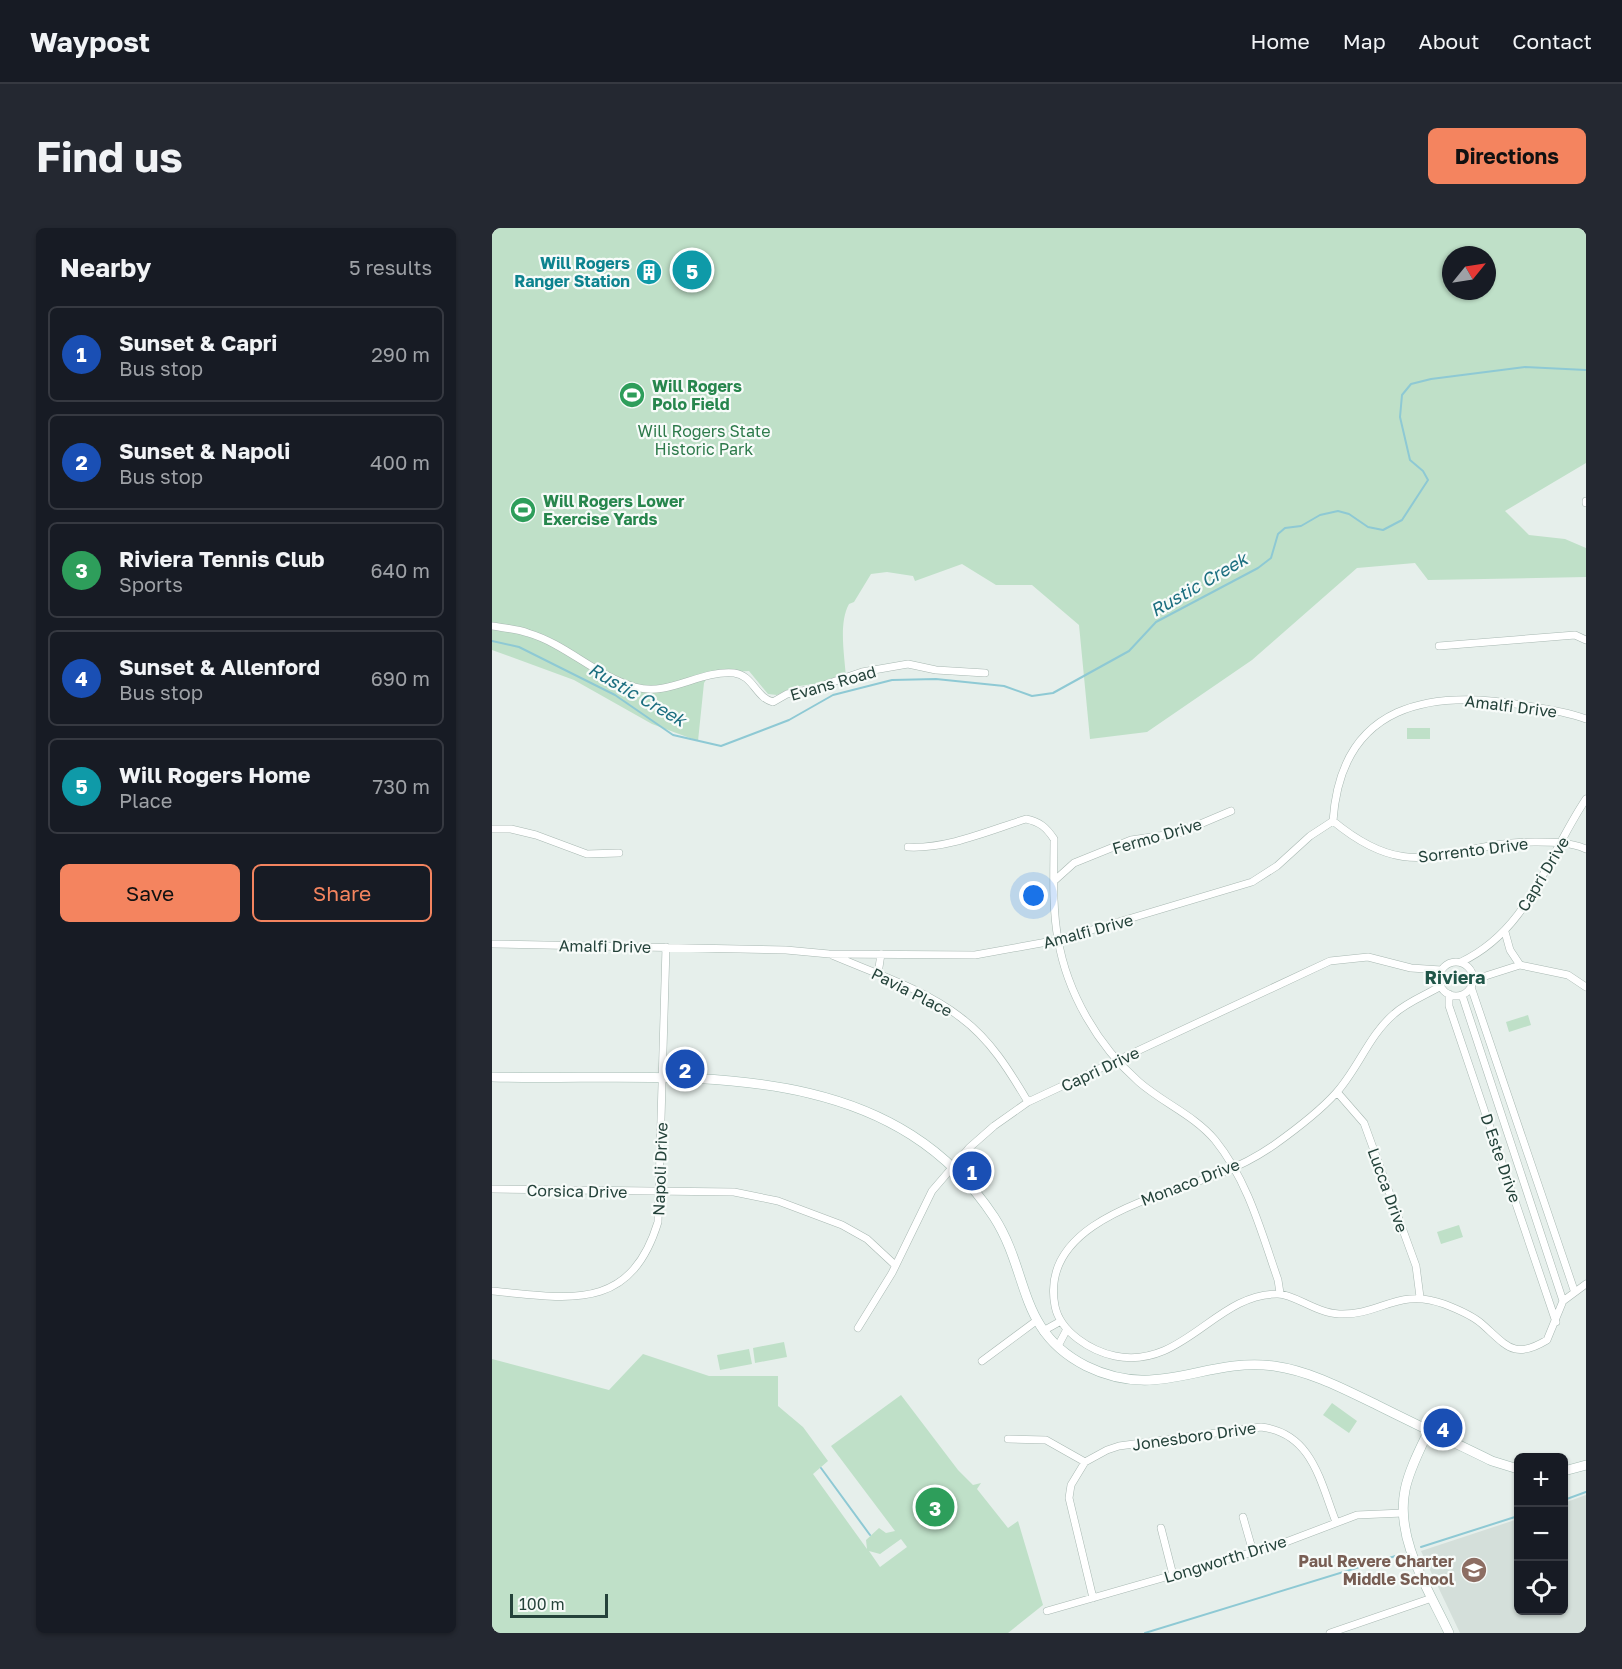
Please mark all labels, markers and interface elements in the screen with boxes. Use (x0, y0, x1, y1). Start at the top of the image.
text: Waypost (30, 25, 150, 58)
text: Home (1250, 28, 1310, 54)
text: Map (1343, 28, 1386, 54)
text: About (1419, 28, 1479, 54)
text: Contact (1512, 28, 1592, 54)
button: Directions (1428, 128, 1586, 184)
text: Find us (36, 131, 183, 181)
north arrow (1442, 246, 1496, 300)
pin: 5 (672, 248, 712, 292)
text: Nearby (60, 252, 151, 283)
place label: Will Rogers Ranger Station (514, 253, 630, 291)
text: 5 results (349, 255, 432, 279)
building icon: Will Rogers Ranger Station (634, 257, 664, 287)
text: Sunset & Capri (119, 329, 277, 356)
text: 1 (76, 342, 87, 366)
text: 290 m (371, 342, 430, 366)
text: Bus stop (119, 356, 203, 380)
place label: Will Rogers Polo Field (652, 376, 742, 414)
sports icon: Will Rogers Polo Field (617, 380, 647, 410)
park label: Will Rogers State Historic Park (638, 421, 770, 459)
text: Sunset & Napoli (119, 437, 290, 464)
text: 2 (75, 450, 88, 474)
text: 400 m (370, 450, 430, 474)
text: Bus stop (119, 464, 203, 488)
place label: Will Rogers Lower Exercise Yards (543, 491, 685, 529)
sports icon: Will Rogers Lower Exercise Yards (508, 495, 538, 525)
text: Riviera Tennis Club (119, 545, 325, 572)
water label: Rustic Creek (1146, 547, 1253, 621)
text: 3 (75, 558, 88, 582)
text: 640 m (371, 558, 430, 582)
text: Sports (119, 572, 183, 596)
text: Sunset & Allenford (119, 653, 320, 680)
water label: Rustic Creek (585, 657, 692, 732)
street label: Evans Road (788, 661, 878, 705)
text: 4 (75, 666, 88, 690)
text: 690 m (371, 666, 430, 690)
text: Bus stop (119, 680, 203, 704)
street label: Amalfi Drive (1464, 690, 1558, 722)
text: Will Rogers Home (119, 761, 310, 788)
text: 5 (75, 774, 88, 798)
text: 730 m (373, 774, 430, 798)
text: Place (119, 788, 172, 812)
street label: Fermo Drive (1110, 814, 1204, 858)
street label: Sorrento Drive (1417, 833, 1529, 867)
street label: Capri Drive (1513, 833, 1573, 915)
button: Save (60, 864, 240, 922)
button: Share (252, 864, 432, 922)
your location (1019, 881, 1048, 910)
street label: Amalfi Drive (1041, 909, 1135, 953)
street label: Amalfi Drive (559, 935, 651, 957)
street label: Pavia Place (868, 963, 956, 1021)
district label: Riviera (1425, 966, 1486, 988)
street label: Capri Drive (1058, 1042, 1142, 1096)
pin: 2 (666, 1046, 704, 1092)
street label: D Este Drive (1476, 1111, 1526, 1205)
street label: Napoli Drive (648, 1122, 672, 1216)
street label: Lucca Drive (1363, 1145, 1413, 1235)
pin: 1 (952, 1148, 992, 1194)
street label: Monaco Drive (1138, 1154, 1242, 1210)
street label: Corsica Drive (526, 1180, 628, 1202)
pin: 4 (1424, 1406, 1462, 1450)
street label: Jonesboro Drive (1131, 1417, 1257, 1455)
map controls (1514, 1453, 1568, 1615)
button: + (1514, 1453, 1568, 1507)
pin: 3 (916, 1484, 954, 1530)
button: − (1514, 1507, 1568, 1561)
street label: Longworth Drive (1161, 1531, 1289, 1587)
place label: Paul Revere Charter Middle School (1298, 1551, 1455, 1589)
school or university icon: Paul Revere Charter Middle School (1459, 1555, 1489, 1585)
button: locate (1514, 1561, 1568, 1615)
scale bar (510, 1591, 608, 1618)
text: 100 m (519, 1594, 565, 1614)

